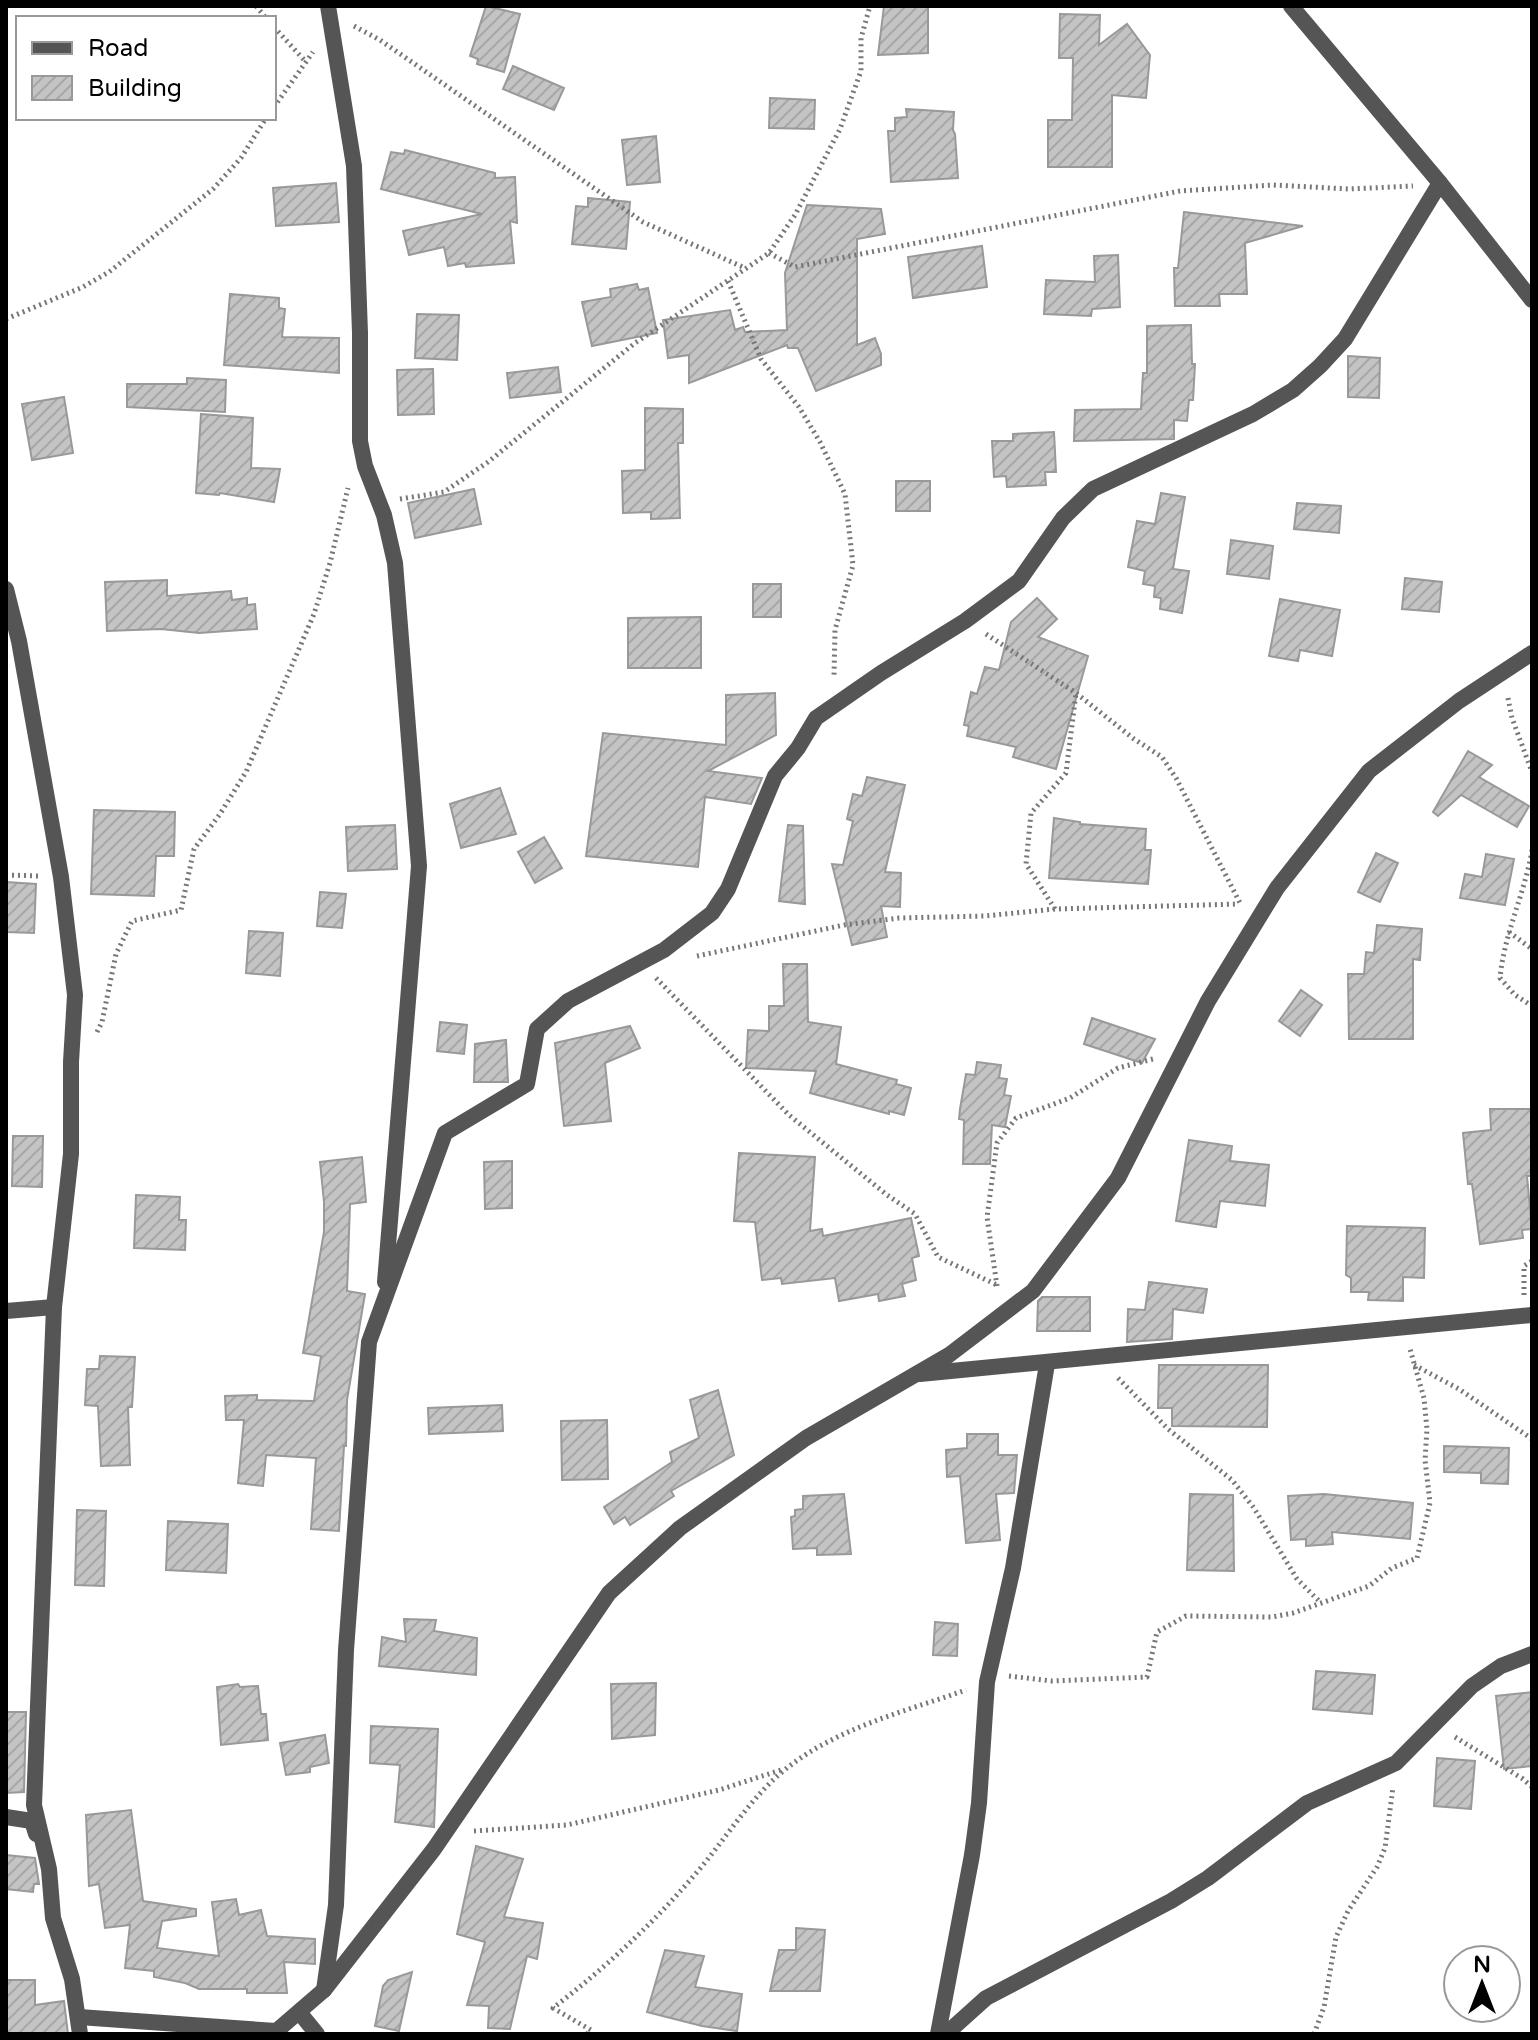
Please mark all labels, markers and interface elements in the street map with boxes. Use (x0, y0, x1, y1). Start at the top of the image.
legend (16, 16, 276, 120)
text: Road (88, 34, 148, 63)
text: Building (88, 74, 182, 103)
north arrow (1442, 1944, 1522, 2024)
text: N (1473, 1952, 1491, 1978)

